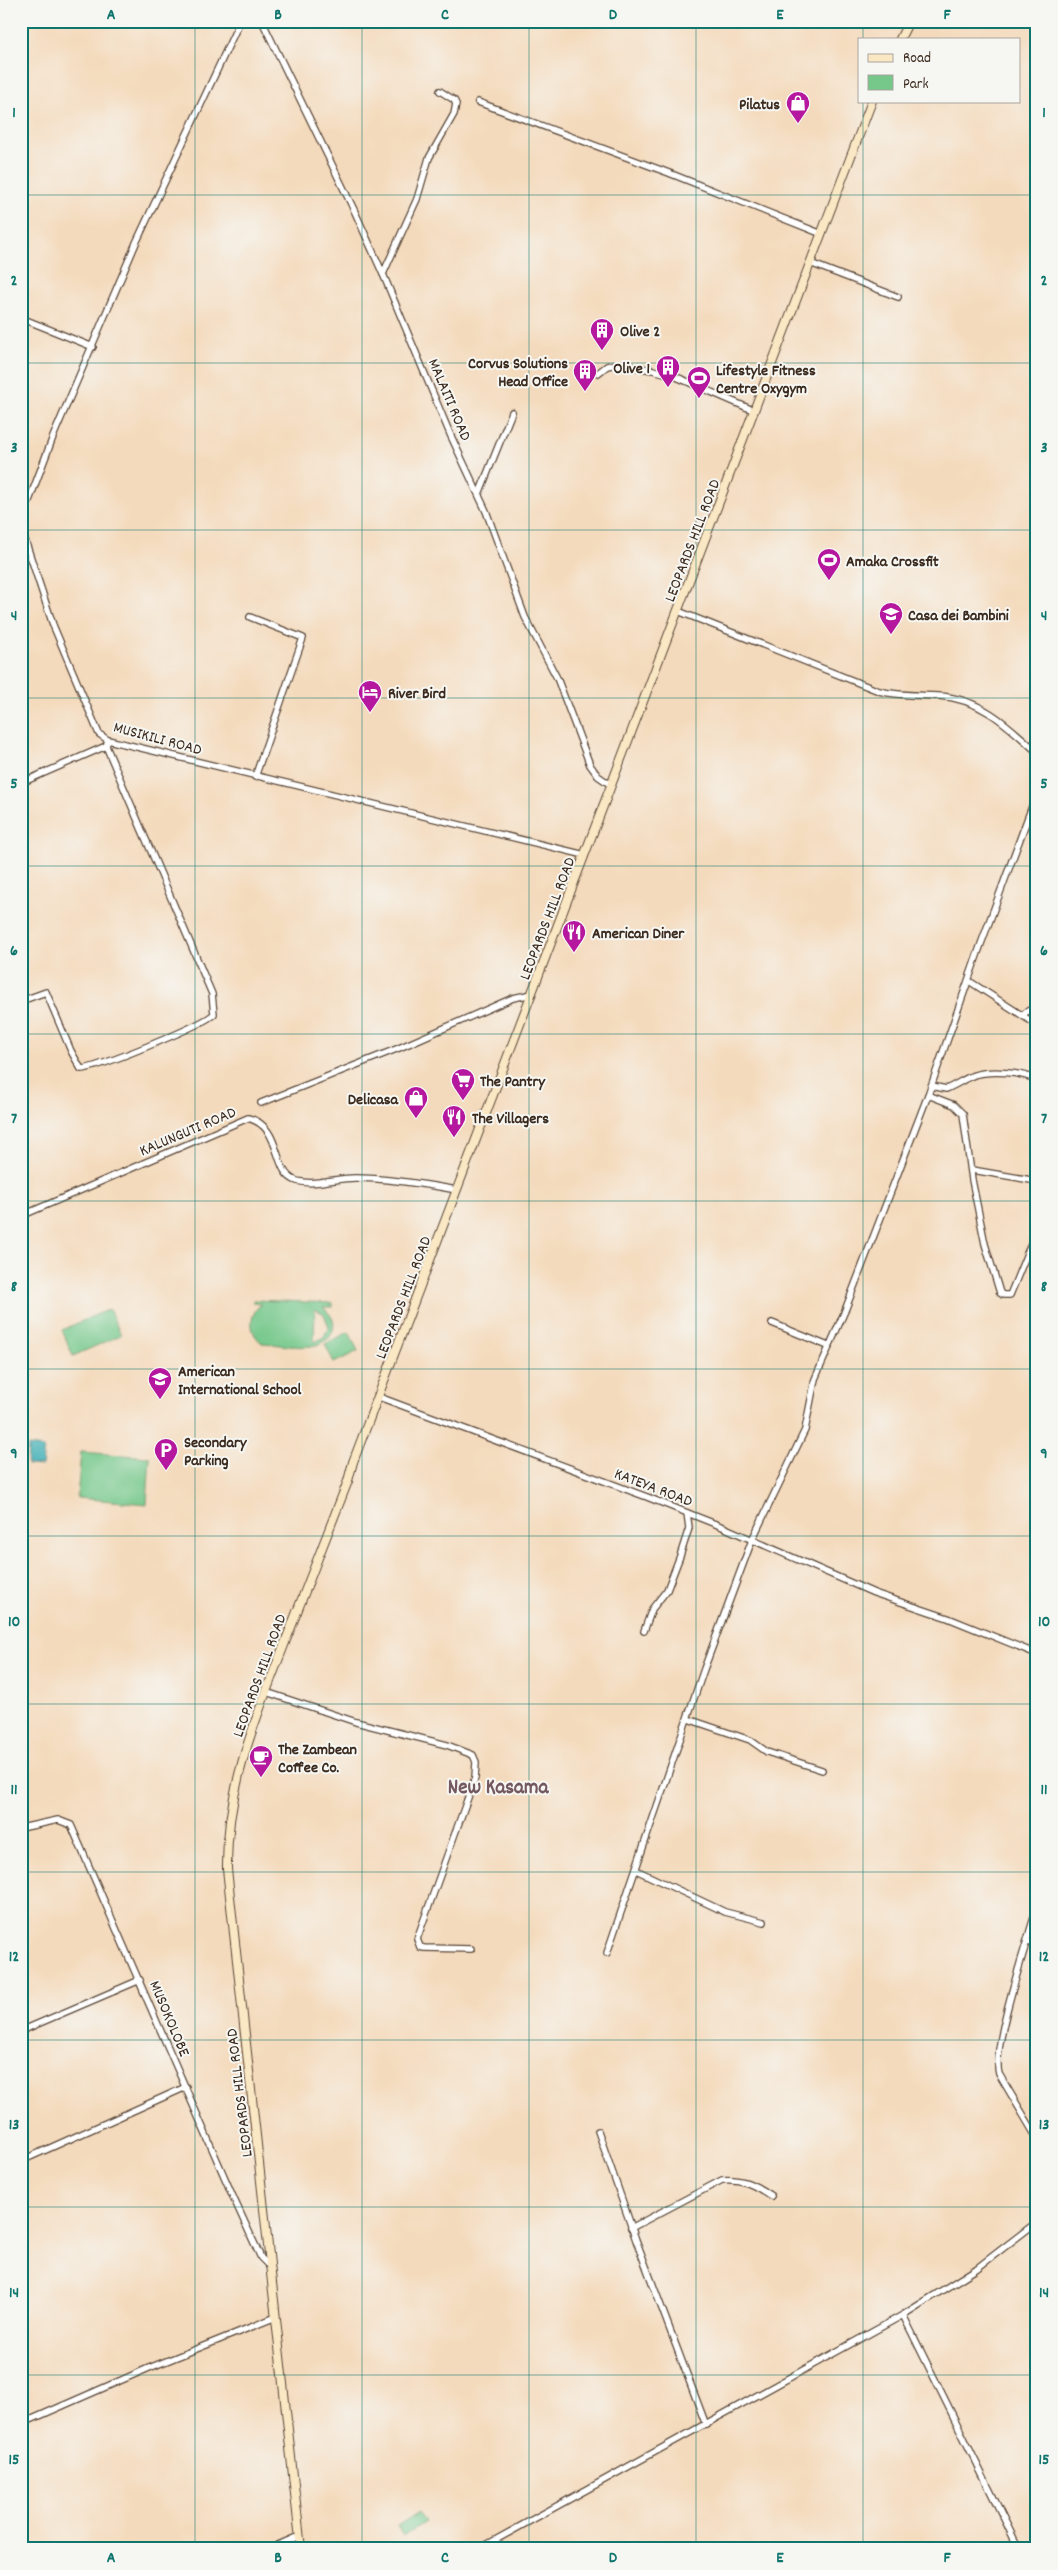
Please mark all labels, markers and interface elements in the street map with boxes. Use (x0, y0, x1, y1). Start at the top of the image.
text: A (107, 4, 116, 27)
text: B (274, 4, 282, 27)
text: C (441, 4, 449, 27)
text: D (609, 4, 618, 27)
text: E (776, 4, 784, 27)
text: F (943, 4, 951, 27)
legend (858, 38, 1020, 102)
text: Road (903, 48, 931, 70)
text: Park (903, 74, 929, 96)
shop icon: Pilatus (785, 90, 811, 124)
place label: Pilatus (739, 94, 780, 117)
text: 1 (12, 102, 16, 125)
text: 1 (1042, 102, 1046, 125)
text: 2 (11, 270, 18, 293)
text: 2 (1041, 270, 1048, 293)
building icon: Olive 2 (589, 317, 615, 351)
place label: Olive 2 (620, 321, 660, 344)
place label: Corvus Solutions Head Office (468, 353, 568, 394)
building icon: Olive 1 (655, 354, 681, 388)
street label: MALAITI ROAD (421, 355, 476, 445)
building icon: Corvus Solutions Head Office (572, 358, 598, 392)
place label: Olive 1 (613, 358, 650, 381)
place label: Lifestyle Fitness Centre Oxygym (716, 360, 816, 401)
sports icon: Lifestyle Fitness Centre Oxygym (686, 365, 712, 399)
text: 3 (10, 437, 18, 460)
text: 3 (1040, 437, 1048, 460)
street label: LEOPARDS HILL ROAD (659, 476, 727, 606)
sports icon: Amaka Crossfit (816, 547, 842, 581)
place label: Amaka Crossfit (846, 551, 939, 574)
school or university icon: Casa dei Bambini (878, 601, 904, 635)
text: 4 (11, 605, 17, 628)
place label: Casa dei Bambini (908, 605, 1009, 628)
text: 4 (1041, 605, 1047, 628)
hotel icon: River Bird (357, 679, 383, 713)
place label: River Bird (388, 683, 446, 706)
street label: MUSIKILI ROAD (111, 717, 204, 762)
text: 5 (10, 773, 18, 796)
text: 5 (1040, 773, 1048, 796)
street label: LEOPARDS HILL ROAD (514, 854, 582, 984)
restaurant icon: American Diner (561, 919, 587, 953)
place label: American Diner (592, 923, 685, 946)
text: 6 (10, 940, 18, 963)
text: 6 (1040, 940, 1048, 963)
supermarket icon: The Pantry (450, 1067, 476, 1101)
place label: The Pantry (480, 1071, 546, 1094)
shop icon: Delicasa (403, 1085, 429, 1119)
place label: Delicasa (348, 1089, 399, 1112)
street label: KALUNGUTI ROAD (136, 1102, 240, 1163)
restaurant icon: The Villagers (441, 1104, 467, 1138)
text: 7 (11, 1108, 17, 1131)
place label: The Villagers (472, 1108, 549, 1131)
text: 7 (1041, 1108, 1047, 1131)
street label: LEOPARDS HILL ROAD (370, 1233, 438, 1363)
text: 8 (11, 1276, 18, 1299)
text: 8 (1041, 1276, 1048, 1299)
place label: American International School (178, 1361, 302, 1402)
school or university icon: American International School (147, 1366, 173, 1400)
place label: Secondary Parking (184, 1432, 248, 1473)
parking icon: Secondary Parking (153, 1437, 179, 1471)
text: 9 (10, 1443, 18, 1466)
text: 9 (1040, 1443, 1048, 1466)
street label: KATEYA ROAD (611, 1463, 696, 1514)
text: 10 (8, 1611, 20, 1634)
street label: LEOPARDS HILL ROAD (227, 1611, 293, 1741)
text: 10 (1038, 1611, 1050, 1634)
place label: The Zambean Coffee Co. (278, 1739, 357, 1780)
cafe icon: The Zambean Coffee Co. (248, 1744, 274, 1778)
district label: New Kasama (448, 1774, 549, 1804)
text: 11 (10, 1779, 18, 1802)
text: 11 (1040, 1779, 1048, 1802)
text: 12 (9, 1946, 19, 1969)
text: 12 (1039, 1946, 1049, 1969)
street label: MUSOKOLOBE (142, 1977, 195, 2061)
street label: LEOPARDS HILL ROAD (221, 2027, 260, 2158)
text: 13 (9, 2114, 19, 2137)
text: 13 (1039, 2114, 1049, 2137)
text: 14 (9, 2282, 19, 2305)
text: 14 (1039, 2282, 1049, 2305)
text: 15 (9, 2449, 19, 2472)
text: 15 (1039, 2449, 1049, 2472)
text: A (107, 2547, 116, 2570)
text: B (274, 2547, 282, 2570)
text: C (441, 2547, 449, 2570)
text: D (609, 2547, 618, 2570)
text: E (776, 2547, 784, 2570)
text: F (943, 2547, 951, 2570)

